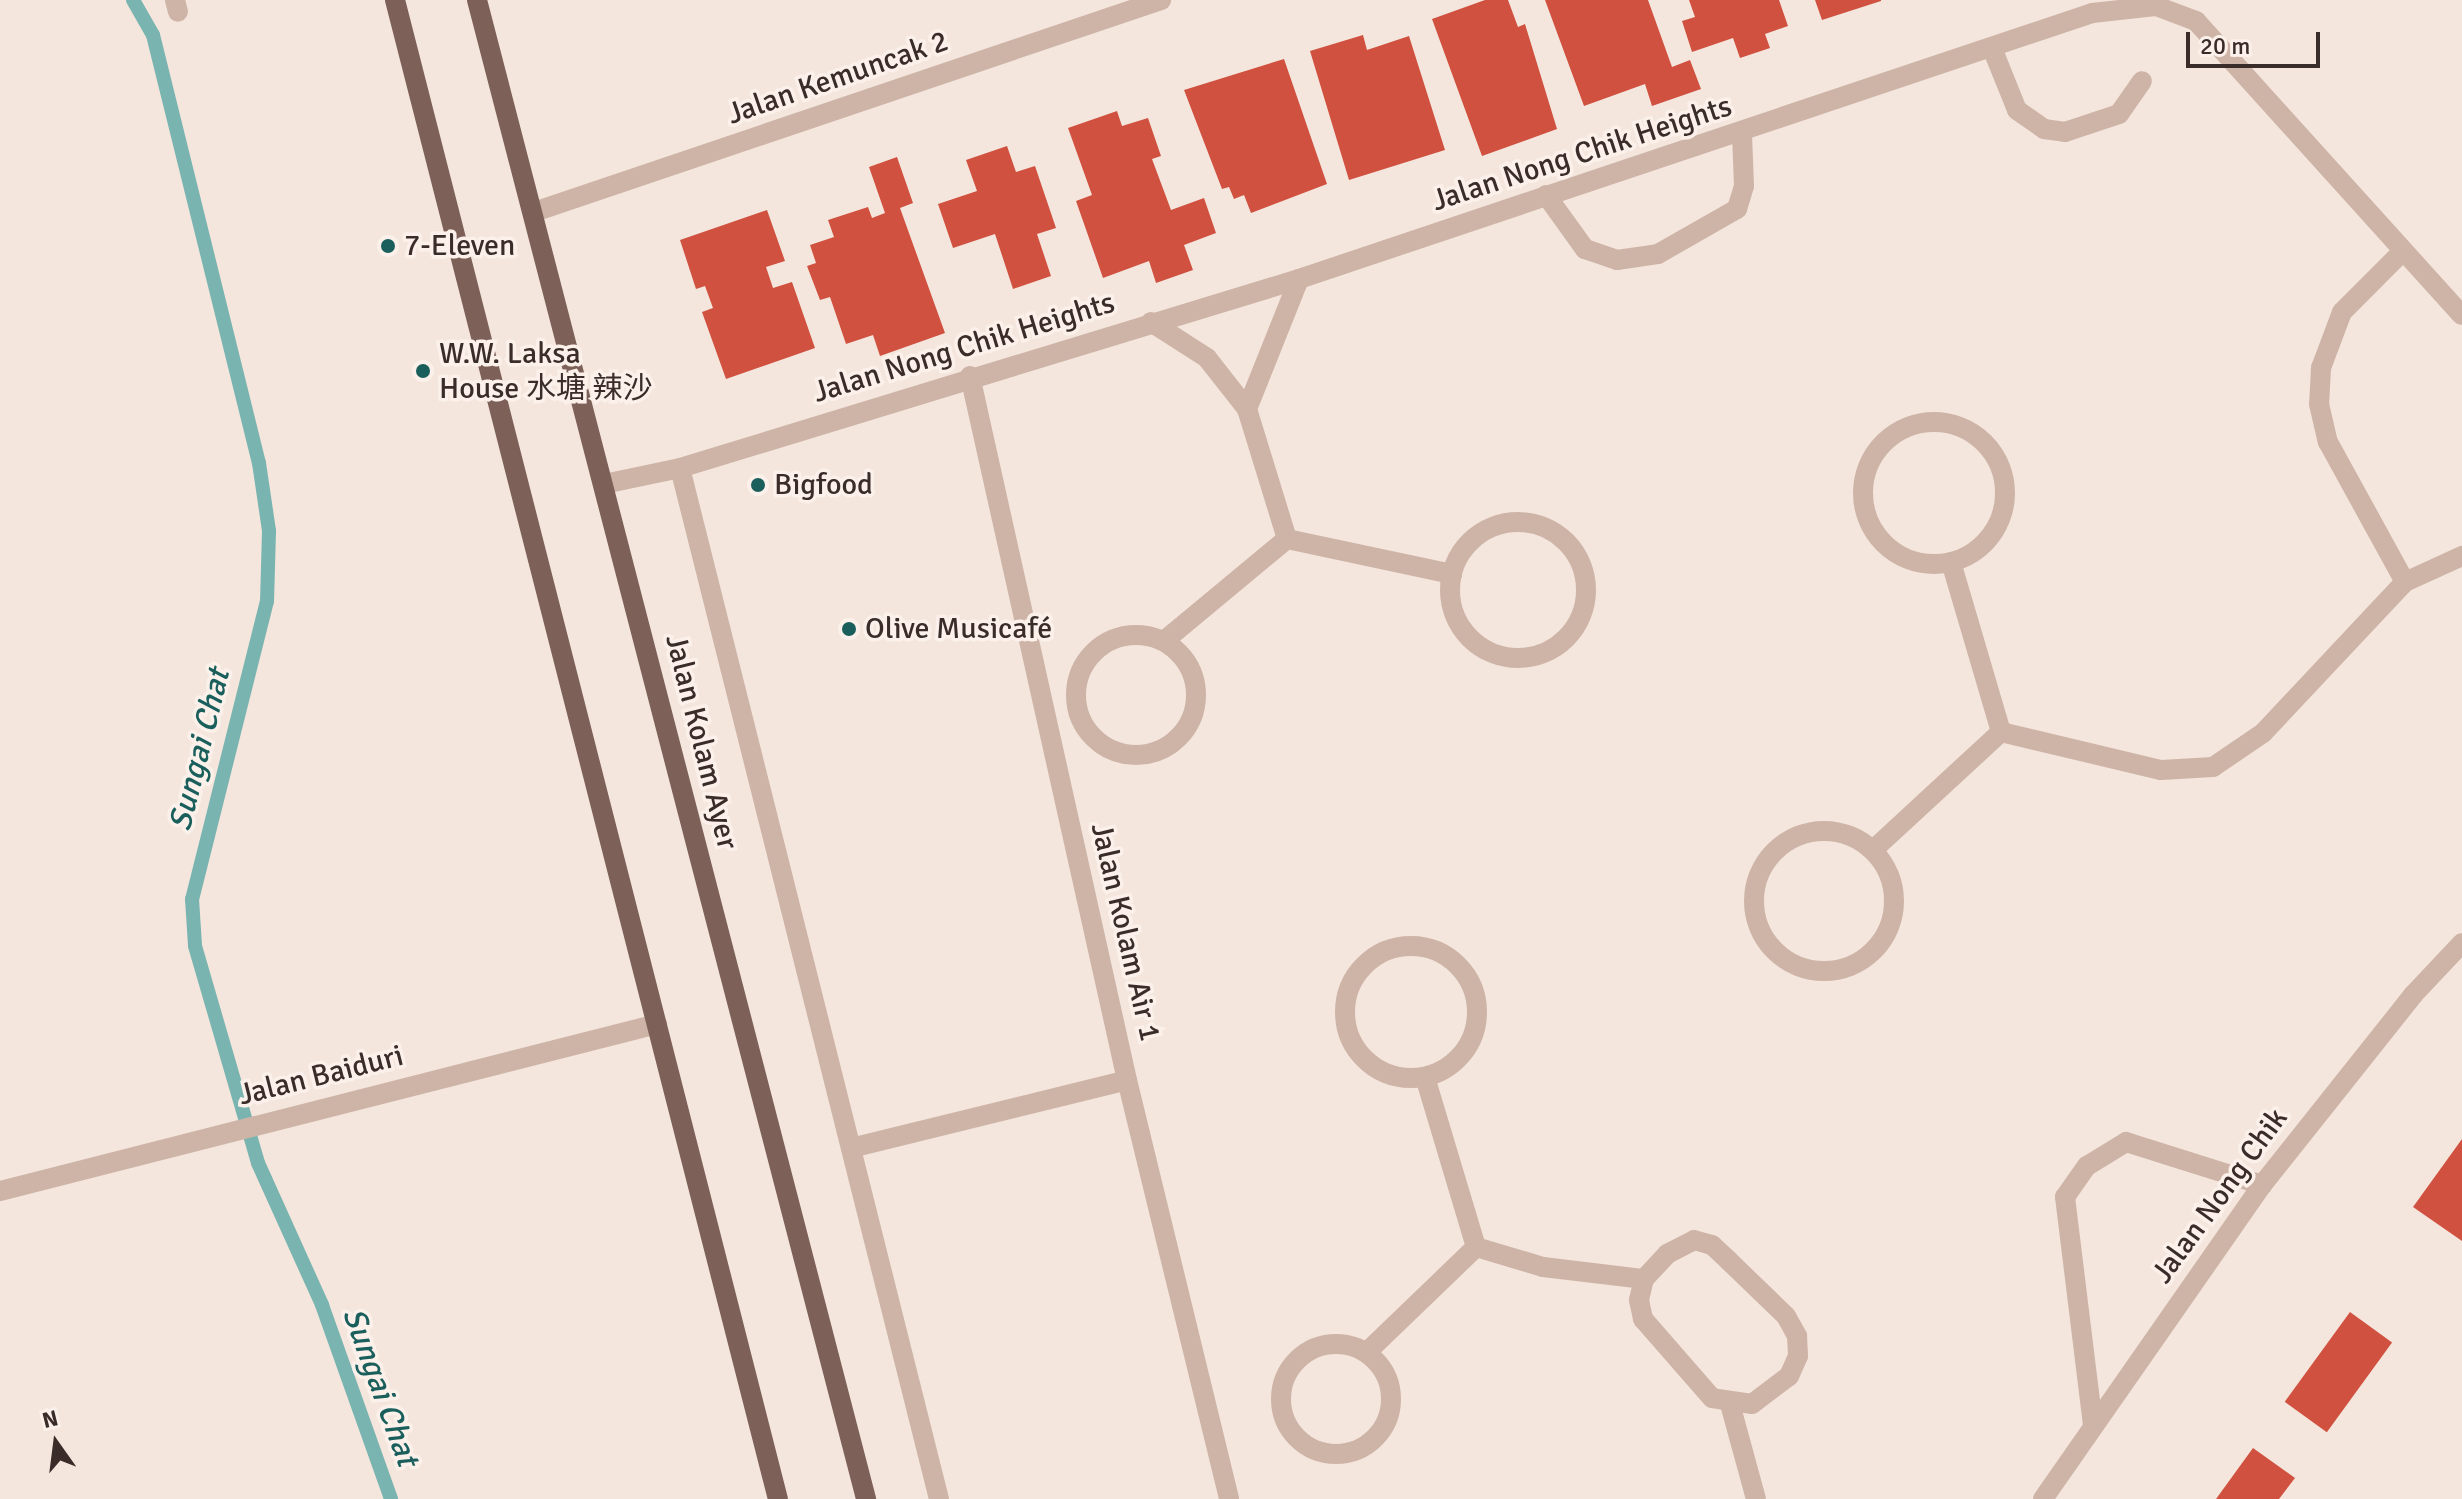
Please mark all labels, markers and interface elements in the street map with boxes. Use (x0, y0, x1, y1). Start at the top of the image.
scale bar (2190, 16, 2324, 66)
street label: Jalan Kemuncak 2 (723, 23, 953, 133)
text: 20 m (2200, 31, 2250, 61)
street label: Jalan Nong Chik Heights (1428, 89, 1736, 219)
place label: 7-Eleven (404, 228, 515, 264)
marker: 7-Eleven (379, 237, 397, 255)
street label: Jalan Nong Chik Heights (809, 285, 1119, 411)
place label: W.W. Laksa House 水塘 辣沙 (439, 336, 653, 406)
marker: W.W. Laksa House 水塘 辣沙 (414, 362, 432, 380)
place label: Bigfood (774, 467, 873, 503)
marker: Bigfood (749, 476, 767, 494)
place label: Olive Musicafé (865, 611, 1052, 647)
marker: Olive Musicafé (840, 620, 858, 638)
street label: Jalan Kolam Ayer (657, 631, 745, 853)
water label: Sungai Chat (161, 665, 239, 835)
street label: Jalan Kolam Air 1 (1082, 819, 1168, 1045)
street label: Jalan Baiduri (235, 1038, 407, 1114)
street label: Jalan Nong Chik (2145, 1102, 2295, 1290)
water label: Sungai Chat (334, 1303, 426, 1471)
north arrow (16, 1403, 96, 1483)
text: N (39, 1404, 61, 1434)

